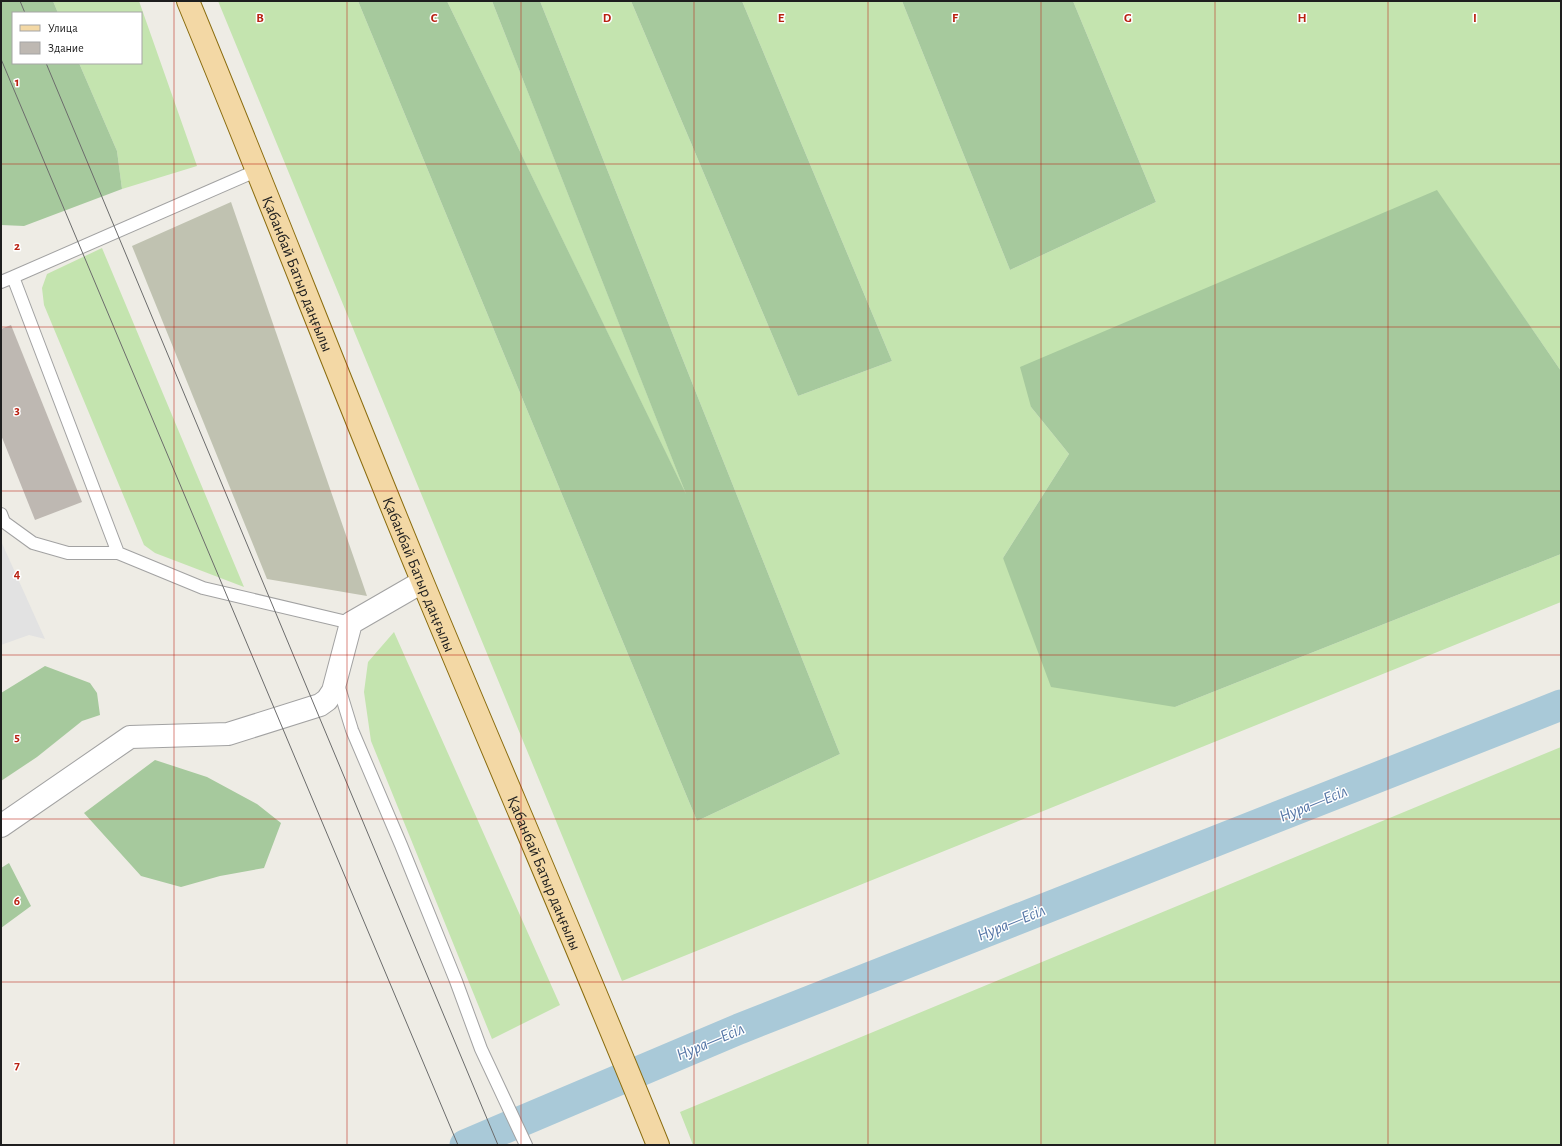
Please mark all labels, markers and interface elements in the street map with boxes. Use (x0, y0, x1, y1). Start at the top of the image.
legend (12, 12, 142, 64)
text: B (256, 12, 264, 25)
text: C (431, 12, 438, 25)
text: D (603, 12, 612, 25)
text: E (778, 12, 785, 25)
text: F (952, 12, 959, 25)
text: G (1124, 12, 1132, 25)
text: H (1297, 12, 1307, 25)
text: I (1473, 12, 1477, 25)
text: Улица (48, 22, 78, 34)
text: Здание (48, 42, 84, 54)
text: 1 (15, 76, 19, 89)
street label: Қабанбай Батыр даңғылы (259, 194, 335, 354)
text: 2 (14, 240, 20, 253)
text: 3 (14, 404, 20, 417)
street label: Қабанбай Батыр даңғылы (379, 495, 458, 654)
text: 4 (14, 568, 21, 581)
text: 5 (14, 731, 20, 744)
water label: Нура—Есіл (1277, 782, 1350, 826)
street label: Қабанбай Батыр даңғылы (504, 793, 584, 953)
text: 6 (14, 895, 20, 908)
water label: Нура—Есіл (975, 901, 1048, 945)
water label: Нура—Есіл (674, 1020, 747, 1064)
text: 7 (14, 1059, 20, 1072)

